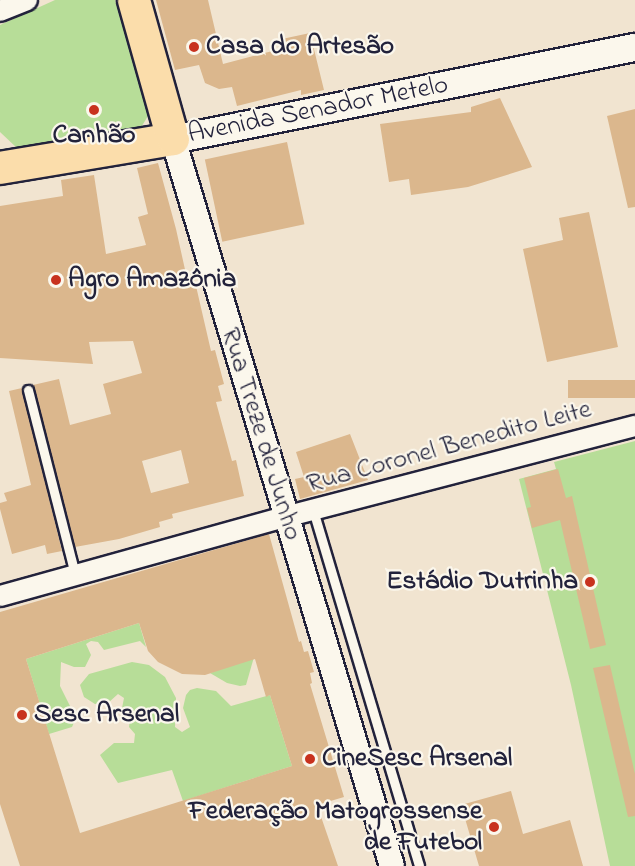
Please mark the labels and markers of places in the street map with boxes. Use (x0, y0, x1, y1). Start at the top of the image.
place label: Casa do Artesão (206, 31, 394, 63)
marker: Casa do Artesão (187, 40, 201, 54)
marker: Canhão (87, 103, 101, 117)
place label: Canhão (52, 120, 136, 152)
place label: Agro Amazônia (68, 264, 236, 296)
marker: Agro Amazônia (49, 273, 63, 287)
place label: Estádio Dutrinha (386, 566, 578, 598)
marker: Estádio Dutrinha (583, 575, 597, 589)
place label: Sesc Arsenal (34, 699, 179, 731)
marker: Sesc Arsenal (15, 708, 29, 722)
place label: CineSesc Arsenal (322, 743, 512, 775)
marker: CineSesc Arsenal (303, 752, 317, 766)
place label: Federação Matogrossense de Futebol (188, 795, 482, 858)
marker: Federação Matogrossense de Futebol (487, 820, 501, 834)

